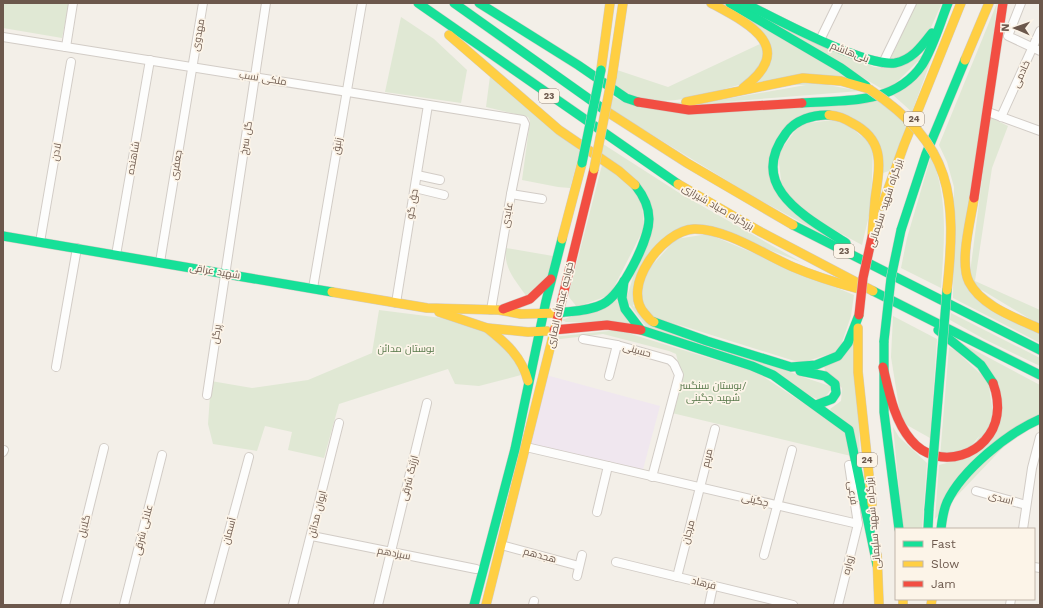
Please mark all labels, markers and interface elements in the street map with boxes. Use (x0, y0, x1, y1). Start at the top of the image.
north arrow (995, 8, 1035, 48)
street label: مهدوی (190, 18, 207, 52)
text: N (999, 23, 1012, 32)
street label: بنی‌هاشم (829, 40, 871, 66)
street label: خادمی (1010, 59, 1033, 90)
street label: ملکی نسب (238, 69, 287, 88)
road number: 23 (539, 89, 559, 103)
road number: 24 (904, 112, 924, 126)
street label: گل سرخ (238, 120, 255, 156)
street label: زنبق (330, 137, 345, 156)
street label: شاهنده (125, 141, 141, 175)
street label: لادن (49, 142, 64, 162)
street label: جعفری (168, 149, 185, 181)
street label: بزرگراه شهید سلیمانی (866, 158, 905, 249)
street label: بزرگراه صیاد شیرازی (680, 182, 756, 233)
street label: حق گو (404, 188, 421, 220)
street label: عابدی (499, 201, 516, 229)
road number: 23 (834, 244, 854, 258)
street label: خواجه عبدالله انصاری (543, 260, 576, 349)
street label: شهید عراقی (189, 262, 241, 281)
street label: پرگل (209, 323, 224, 345)
street label: حسینی (621, 341, 652, 360)
park label: بوستان مدائن (378, 343, 434, 355)
park label: بوستان سنگسر/ شهید چگینی (679, 380, 747, 404)
street label: مریم (699, 448, 717, 469)
road number: 24 (857, 453, 877, 467)
street label: ارژنگ شرقی (398, 454, 421, 502)
street label: بزرگراه شهید سلیمانی (864, 477, 883, 569)
street label: فرعی (845, 480, 860, 506)
street label: ایوان مدائن (306, 489, 329, 539)
street label: اسدی (987, 489, 1015, 508)
street label: چگینی (740, 492, 770, 509)
street label: علائی شرقی (131, 504, 156, 557)
street label: گلایل (76, 513, 93, 539)
street label: آسمان (220, 516, 239, 546)
street label: مرجان (680, 519, 697, 546)
legend (895, 528, 1035, 600)
text: Fast (931, 537, 956, 551)
street label: سیزدهم (376, 544, 412, 564)
street label: هجدهم (522, 545, 558, 567)
street label: زواره (840, 554, 856, 576)
text: Slow (931, 557, 959, 571)
street label: فرهاد (691, 575, 717, 591)
text: Jam (931, 577, 956, 591)

